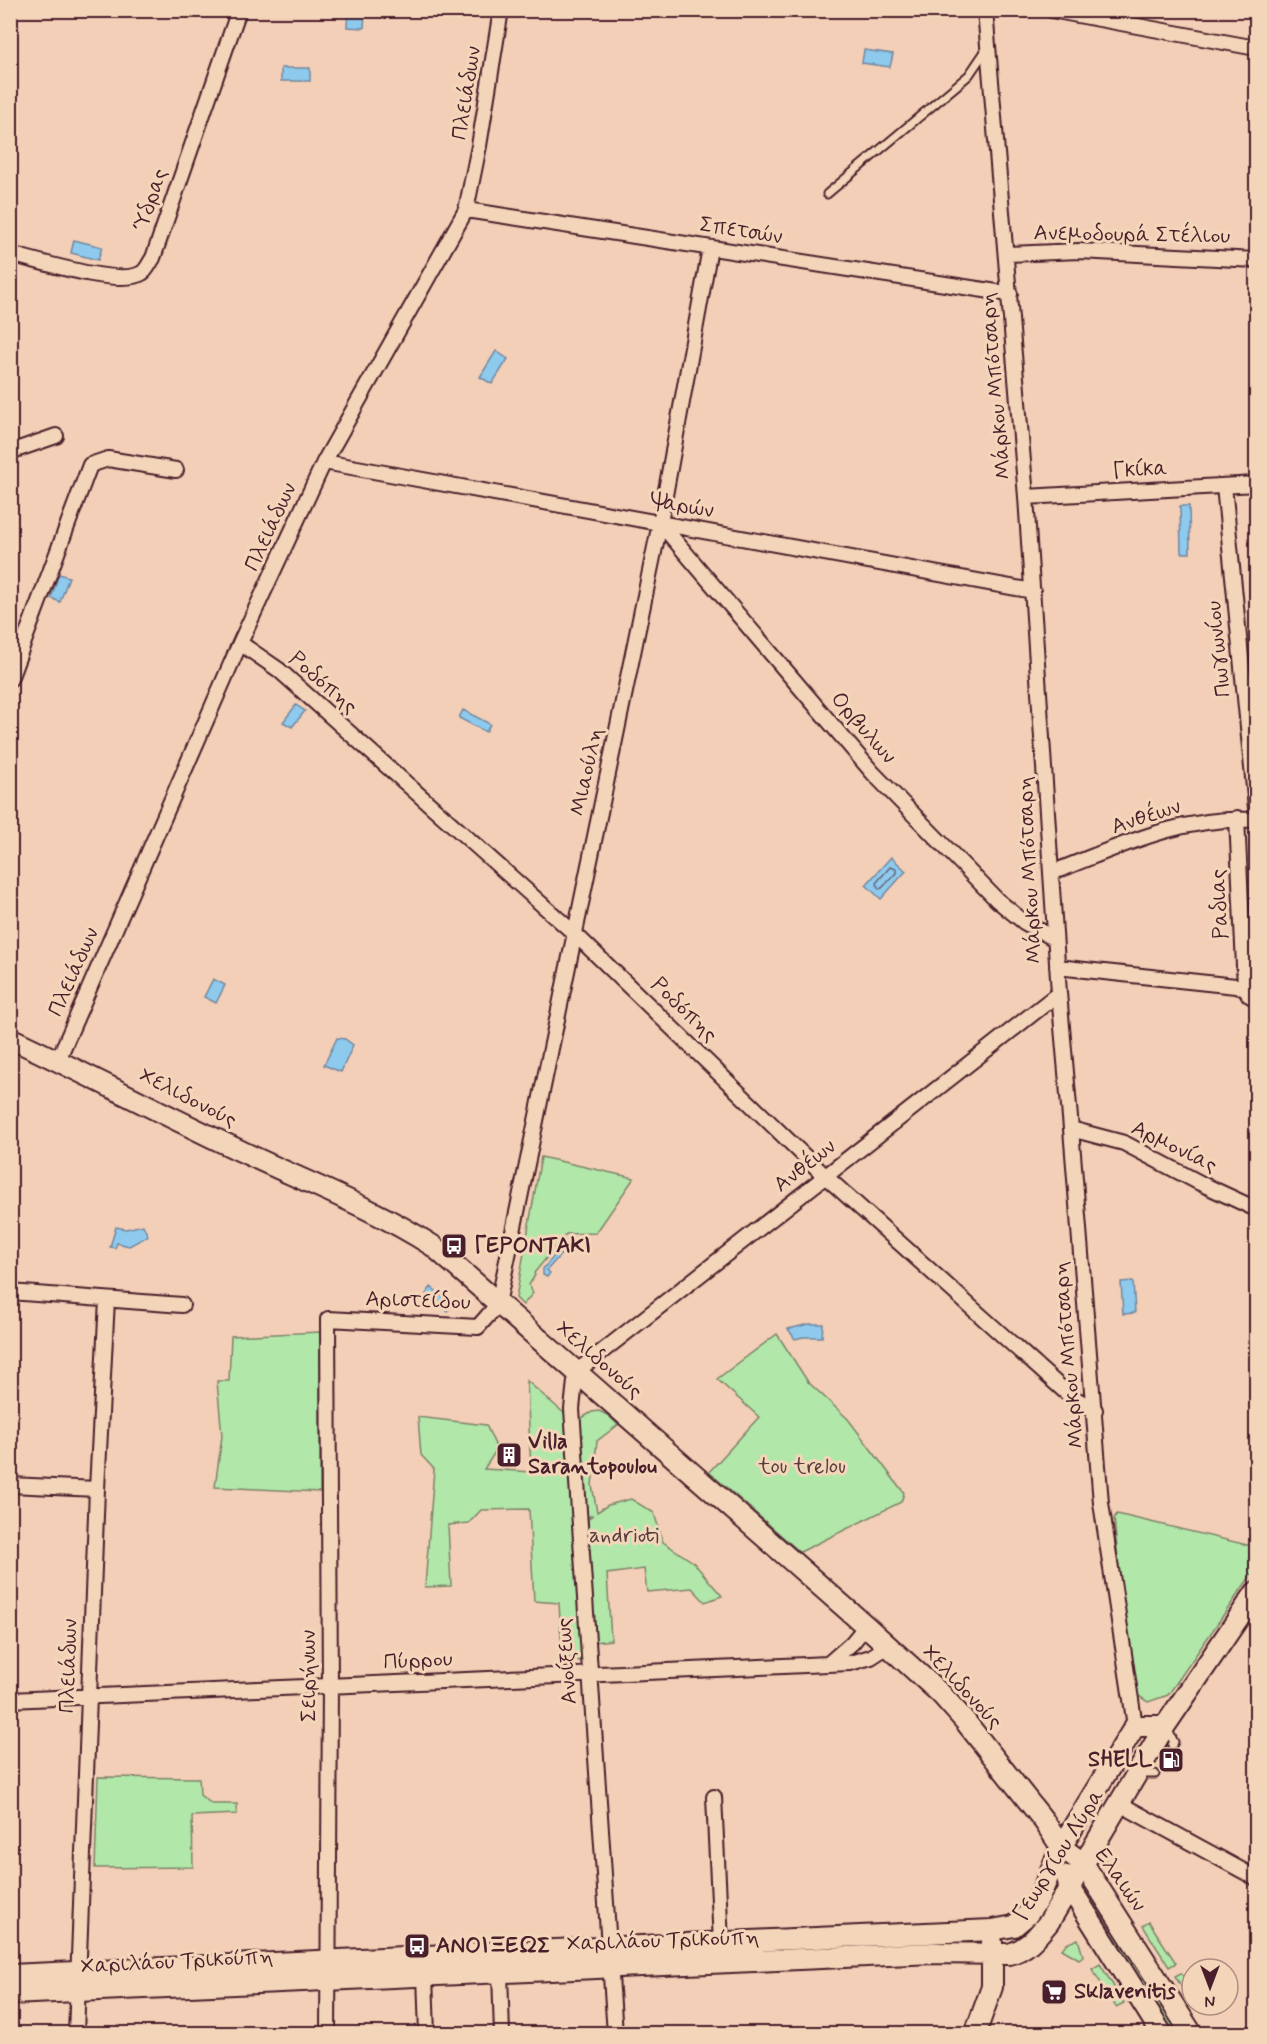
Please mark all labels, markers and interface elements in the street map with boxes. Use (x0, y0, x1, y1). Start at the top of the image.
street label: Πλειάδων (446, 44, 488, 142)
street label: Ύδρας (127, 165, 175, 235)
street label: Σπετσών (698, 211, 785, 251)
street label: Ανεμοδουρά Στέλιου (1033, 218, 1231, 251)
street label: Μάρκου Μπότσαρη (974, 291, 1018, 481)
street label: Γκίκα (1112, 455, 1168, 485)
street label: Πλειάδων (238, 478, 304, 576)
street label: Ψαρών (647, 486, 716, 525)
street label: Πωγωνίου (1200, 599, 1238, 699)
street label: Ροδόπης (283, 645, 363, 721)
street label: Ορβυλων (824, 686, 902, 770)
street label: Μιαούλη (564, 725, 610, 819)
street label: Μάρκου Μπότσαρη (1011, 775, 1049, 965)
street label: Ανθέων (1107, 792, 1185, 841)
street label: Ραδιας (1204, 868, 1236, 940)
street label: Πλειάδων (42, 923, 106, 1021)
street label: Ροδόπης (645, 971, 723, 1049)
street label: Χελιδονούς (134, 1061, 242, 1135)
street label: Αρμονίας (1126, 1114, 1222, 1180)
street label: Ανθέων (768, 1132, 842, 1199)
bus stop icon: ΓΕΡΟΝΤΑΚΙ (439, 1231, 469, 1261)
place label: ΓΕΡΟΝΤΑΚΙ (474, 1232, 591, 1260)
street label: Μάρκου Μπότσαρη (1047, 1260, 1091, 1450)
street label: Αριστείδου (365, 1285, 471, 1317)
street label: Χελιδονούς (550, 1315, 648, 1405)
place label: Villa Sarantopoulou (528, 1428, 657, 1481)
building icon: Villa Sarantopoulou (494, 1440, 524, 1470)
park label: tou trelou (757, 1453, 846, 1481)
park label: andrioti (589, 1522, 659, 1550)
street label: Ανοίξεως (550, 1617, 584, 1705)
street label: Πλειάδων (53, 1618, 85, 1714)
street label: Σειρήνων (295, 1630, 323, 1722)
street label: Χελιδονούς (916, 1639, 1008, 1735)
street label: Πύρρου (383, 1645, 453, 1677)
fuel station icon: SHELL (1156, 1745, 1186, 1775)
place label: SHELL (1088, 1746, 1152, 1774)
street label: Γεωργίου Λύρα (1007, 1784, 1111, 1926)
street label: Ελαιών (1088, 1842, 1152, 1918)
street label: Χαριλάου Τρικούπη (566, 1924, 760, 1958)
bus stop icon: ΑΝΟΙΞΕΩΣ (402, 1931, 432, 1961)
place label: ΑΝΟΙΞΕΩΣ (436, 1932, 550, 1960)
street label: Χαριλάου Τρικούπη (80, 1943, 274, 1981)
north arrow (1180, 1957, 1240, 2017)
supermarket icon: Sklavenitis (1039, 1977, 1069, 2007)
place label: Sklavenitis (1074, 1978, 1176, 2006)
text: N (1205, 1990, 1215, 2011)

